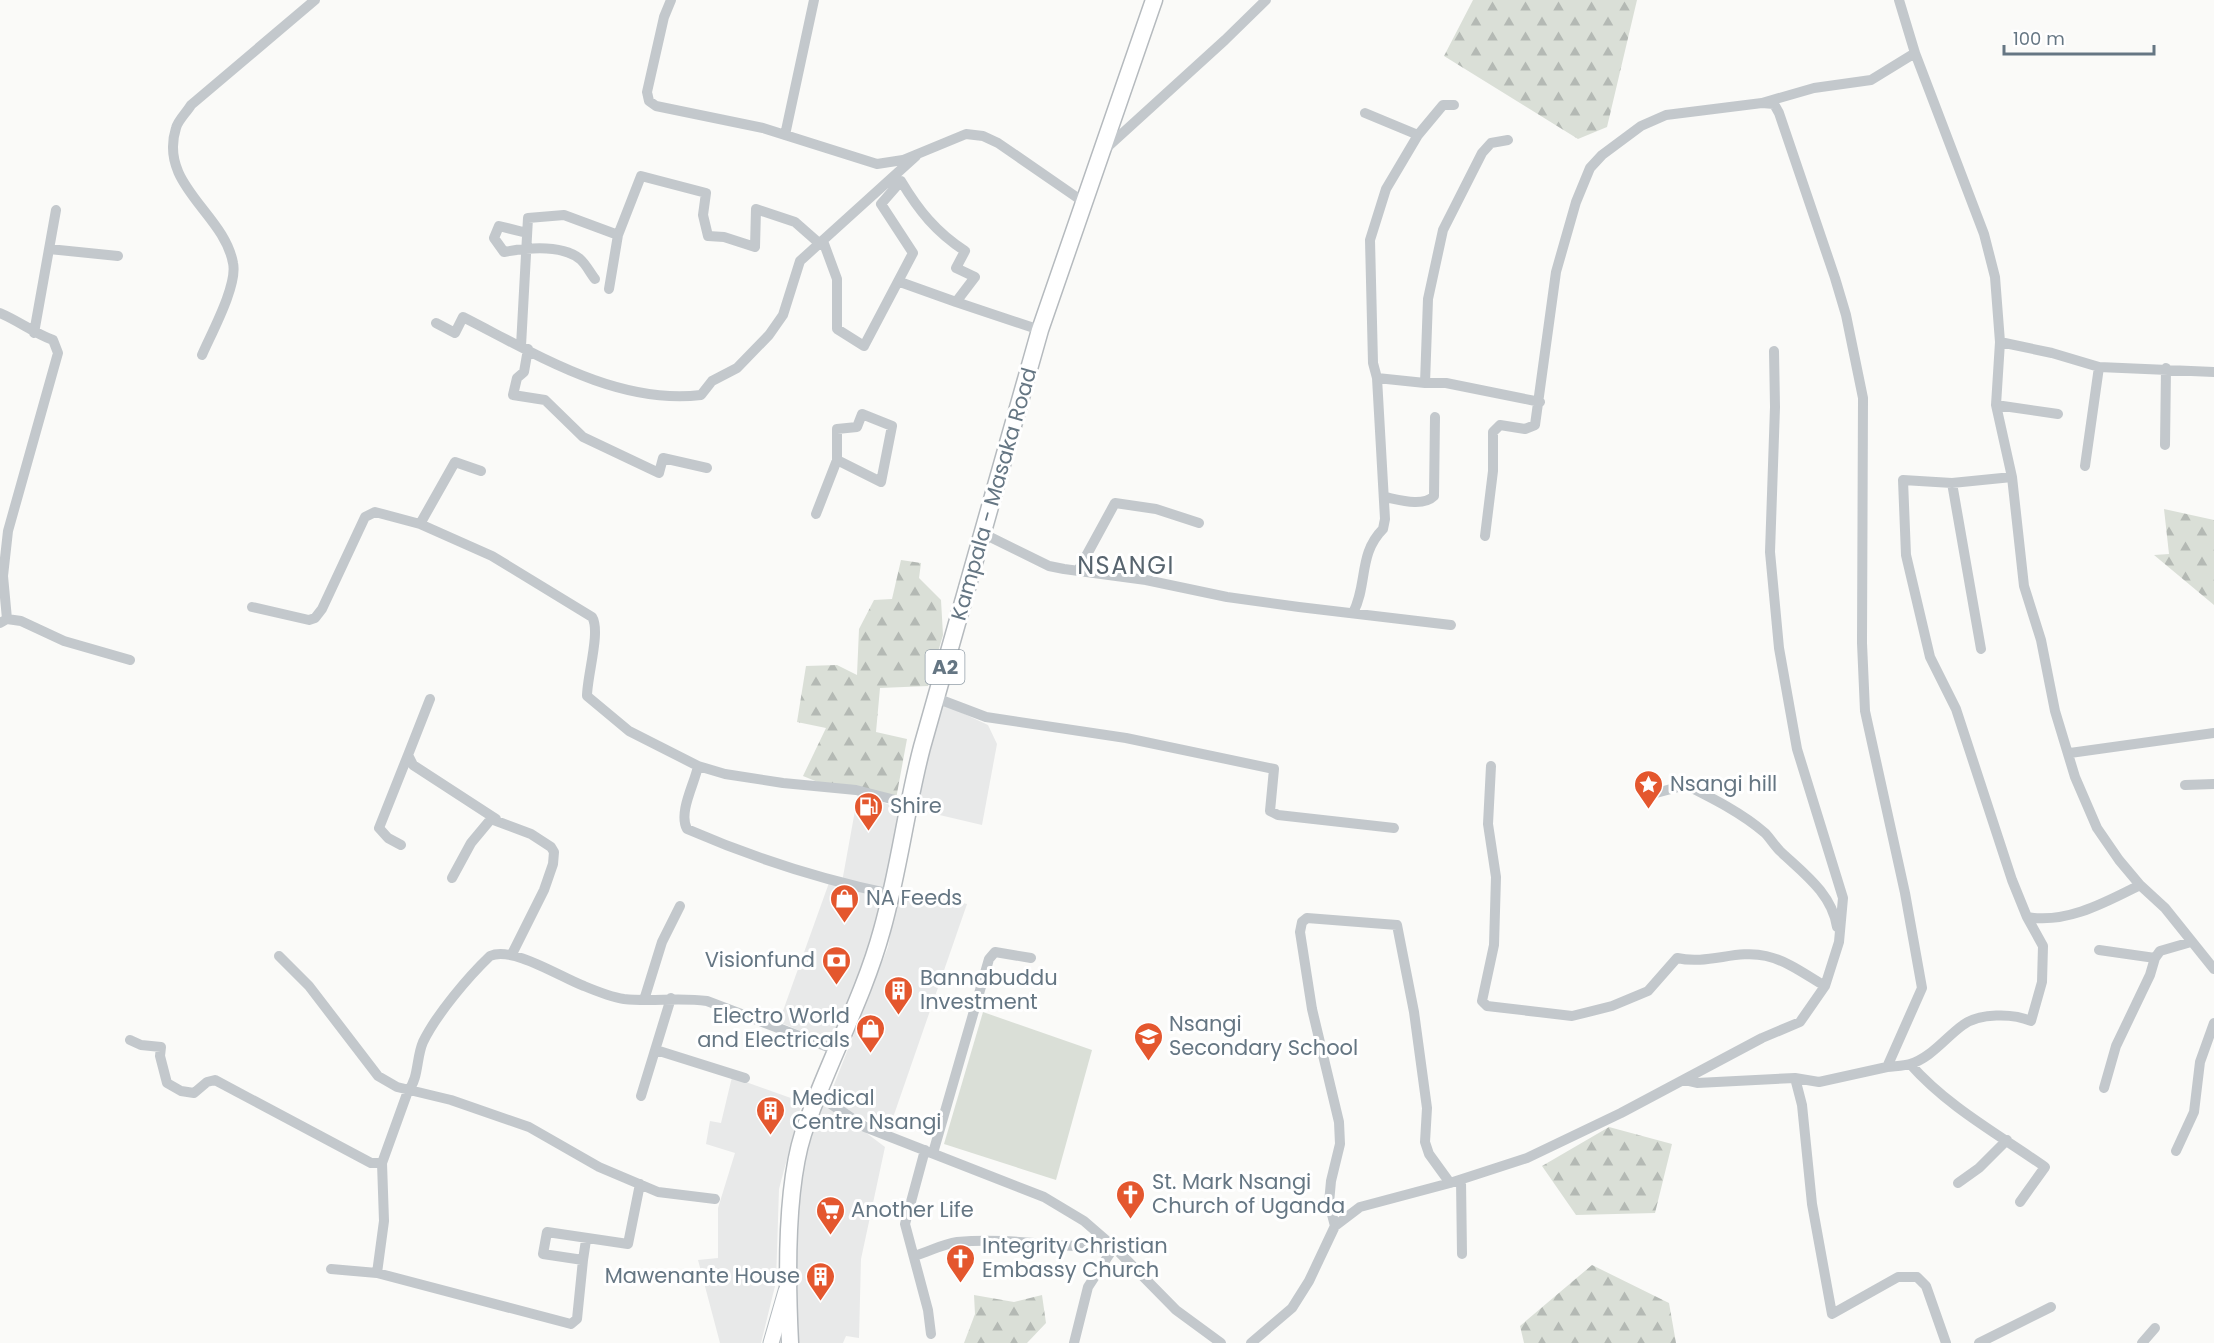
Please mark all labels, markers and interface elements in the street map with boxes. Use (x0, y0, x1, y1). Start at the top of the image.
scale bar (2004, 18, 2154, 56)
text: 100 m (2013, 26, 2065, 51)
street label: Kampala - Masaka Road (944, 364, 1044, 624)
district label: NSANGI (1077, 549, 1175, 582)
road number: A2 (926, 650, 964, 684)
place icon: Nsangi hill (1633, 768, 1665, 810)
place label: Nsangi hill (1670, 769, 1777, 798)
fuel station icon: Shire (853, 790, 885, 832)
place label: Shire (890, 791, 942, 820)
shop icon: NA Feeds (829, 882, 861, 924)
place label: NA Feeds (866, 883, 962, 912)
bank icon: Visionfund (820, 944, 852, 986)
place label: Visionfund (705, 945, 815, 974)
place label: Bannabuddu Investment (920, 963, 1058, 1016)
building icon: Bannabuddu Investment (883, 974, 915, 1016)
place label: Electro World and Electricals (697, 1001, 850, 1054)
place label: Nsangi Secondary School (1169, 1009, 1358, 1062)
shop icon: Electro World and Electricals (855, 1012, 887, 1054)
school or university icon: Nsangi Secondary School (1132, 1020, 1164, 1062)
place label: Medical Centre Nsangi (792, 1083, 942, 1136)
building icon: Medical Centre Nsangi (755, 1094, 787, 1136)
place label: St. Mark Nsangi Church of Uganda (1152, 1167, 1345, 1220)
church icon: St. Mark Nsangi Church of Uganda (1115, 1178, 1147, 1220)
supermarket icon: Another Life (814, 1194, 846, 1236)
place label: Another Life (851, 1195, 974, 1224)
place label: Integrity Christian Embassy Church (982, 1231, 1168, 1284)
church icon: Integrity Christian Embassy Church (945, 1242, 977, 1284)
building icon: Mawenante House (805, 1260, 837, 1302)
place label: Mawenante House (605, 1261, 800, 1290)

